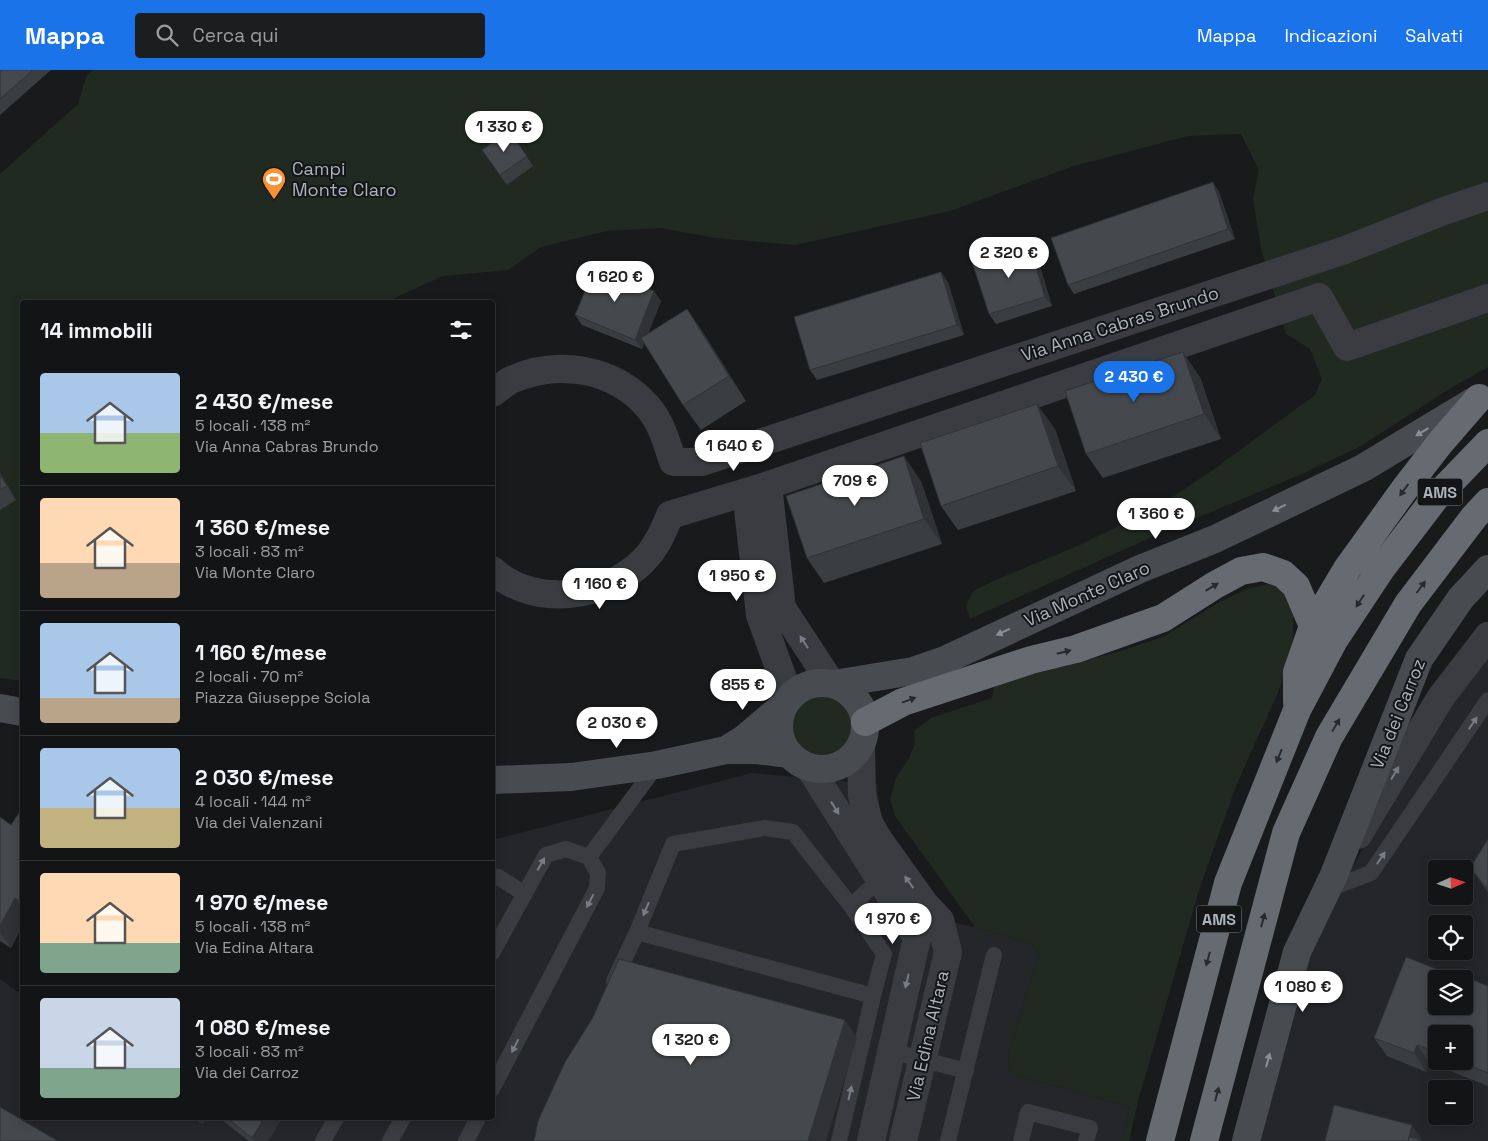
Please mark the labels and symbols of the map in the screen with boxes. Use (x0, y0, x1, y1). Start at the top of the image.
pin: 1 330 € (458, 111, 550, 153)
place label: Campi Monte Claro (292, 157, 397, 201)
sports icon: Campi Monte Claro (261, 166, 287, 200)
pin: 2 320 € (963, 236, 1055, 279)
pin: 1 620 € (569, 260, 661, 303)
street label: Via Anna Cabras Brundo (1018, 281, 1222, 366)
pin: 2 430 € (1088, 360, 1180, 403)
one-way arrow (1415, 427, 1428, 436)
pin: 1 640 € (688, 430, 780, 472)
pin: 709 € (820, 464, 890, 507)
road number: AMS (1418, 478, 1462, 506)
one-way arrow (1399, 483, 1409, 497)
pin: 1 360 € (1110, 498, 1202, 540)
one-way arrow (1271, 504, 1286, 512)
street label: Via Monte Claro (1020, 556, 1153, 632)
pin: 1 950 € (691, 560, 783, 602)
pin: 1 160 € (554, 568, 646, 610)
one-way arrow (1416, 580, 1426, 594)
one-way arrow (1205, 583, 1218, 592)
one-way arrow (1355, 594, 1365, 608)
one-way arrow (996, 629, 1010, 637)
one-way arrow (800, 636, 809, 649)
one-way arrow (1056, 648, 1071, 656)
street label: Via dei Carroz (1365, 655, 1430, 772)
pin: 855 € (708, 668, 778, 711)
one-way arrow (901, 696, 916, 703)
pin: 2 030 € (571, 706, 663, 749)
one-way arrow (1468, 716, 1478, 730)
one-way arrow (1331, 719, 1340, 732)
one-way arrow (1275, 749, 1283, 764)
one-way arrow (1390, 767, 1399, 780)
one-way arrow (831, 802, 840, 815)
one-way arrow (1376, 851, 1386, 864)
one-way arrow (537, 857, 545, 872)
north arrow (1428, 860, 1472, 905)
one-way arrow (904, 875, 914, 889)
one-way arrow (586, 894, 594, 909)
one-way arrow (642, 902, 650, 916)
pin: 1 970 € (847, 902, 939, 945)
road number: AMS (1196, 906, 1242, 932)
one-way arrow (1259, 912, 1267, 928)
one-way arrow (1204, 951, 1212, 966)
street label: Via Edina Altara (901, 968, 954, 1104)
pin: 1 080 € (1257, 970, 1349, 1013)
one-way arrow (903, 974, 911, 989)
pin: 1 320 € (645, 1024, 737, 1066)
one-way arrow (511, 1038, 519, 1053)
one-way arrow (1264, 1053, 1272, 1068)
one-way arrow (846, 1086, 854, 1101)
one-way arrow (1213, 1086, 1221, 1101)

